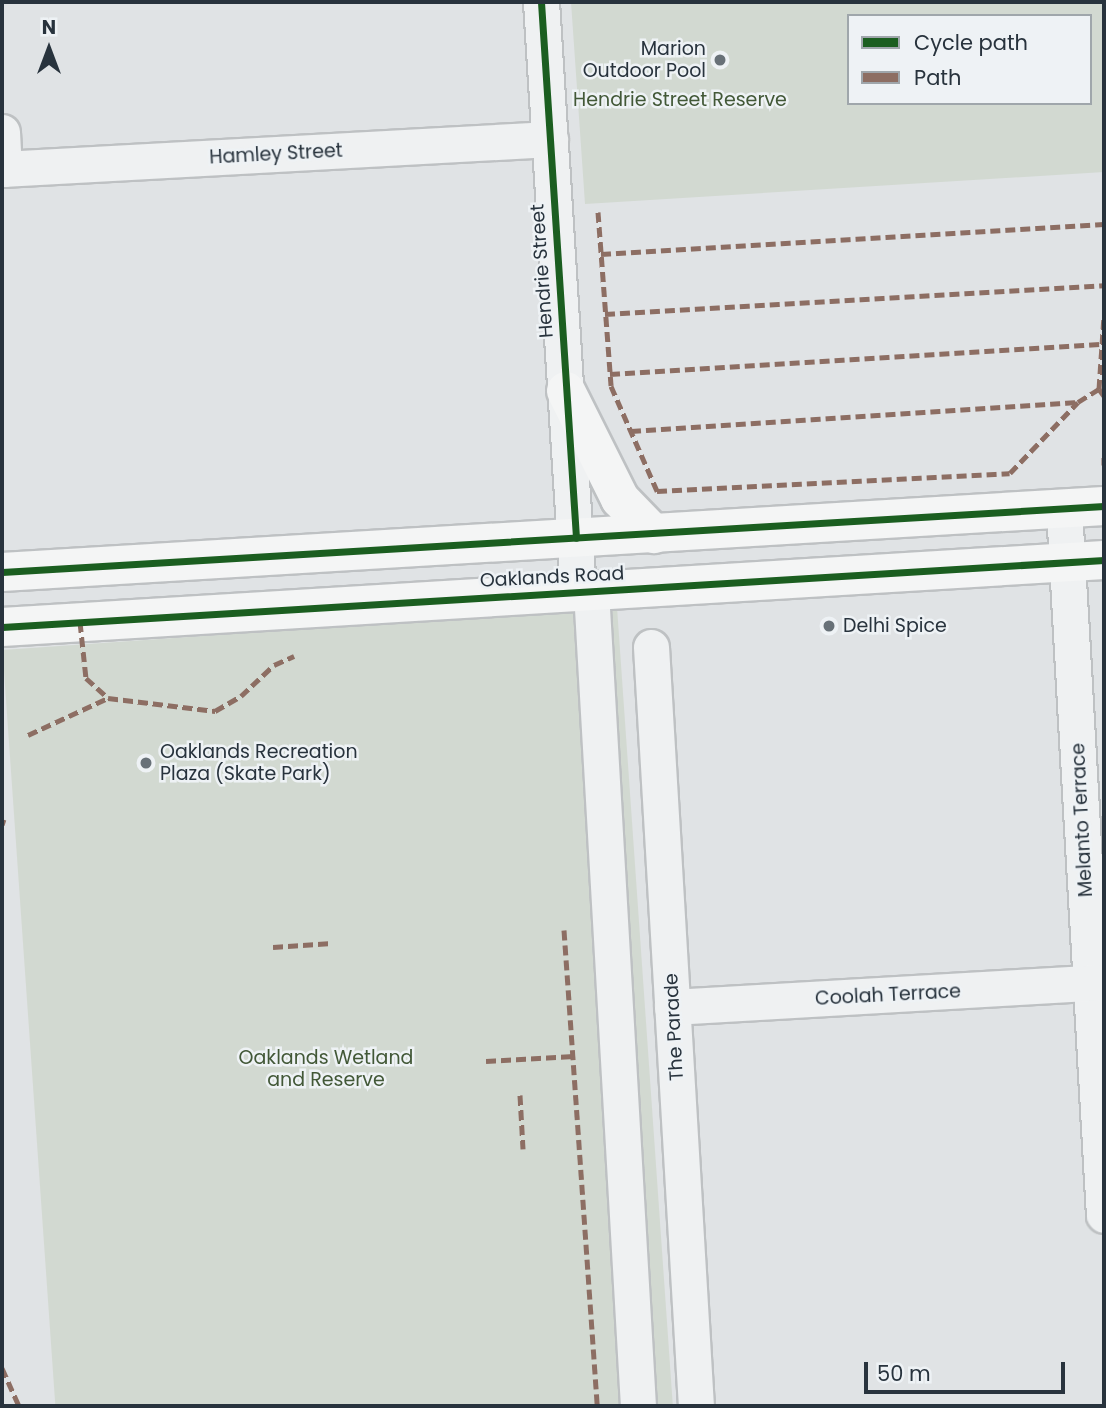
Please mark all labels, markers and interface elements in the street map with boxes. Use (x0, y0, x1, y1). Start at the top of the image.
north arrow (14, 14, 84, 84)
text: N (42, 14, 56, 41)
legend (847, 14, 1092, 105)
text: Cycle path (914, 28, 1028, 57)
place label: Marion Outdoor Pool (583, 38, 706, 82)
marker: Marion Outdoor Pool (712, 52, 728, 68)
text: Path (914, 63, 961, 92)
park label: Hendrie Street Reserve (573, 89, 787, 111)
street label: Hamley Street (209, 139, 343, 169)
street label: Hendrie Street (526, 203, 558, 339)
street label: Oaklands Road (479, 562, 625, 592)
place label: Delhi Spice (843, 615, 947, 637)
marker: Delhi Spice (821, 618, 837, 634)
place label: Oaklands Recreation Plaza (Skate Park) (160, 741, 358, 785)
street label: Melanto Terrace (1067, 742, 1097, 898)
marker: Oaklands Recreation Plaza (Skate Park) (138, 755, 154, 771)
street label: The Parade (660, 973, 688, 1081)
street label: Coolah Terrace (814, 980, 962, 1010)
park label: Oaklands Wetland and Reserve (239, 1047, 413, 1091)
scale bar (868, 1348, 1069, 1392)
text: 50 m (877, 1359, 931, 1388)

